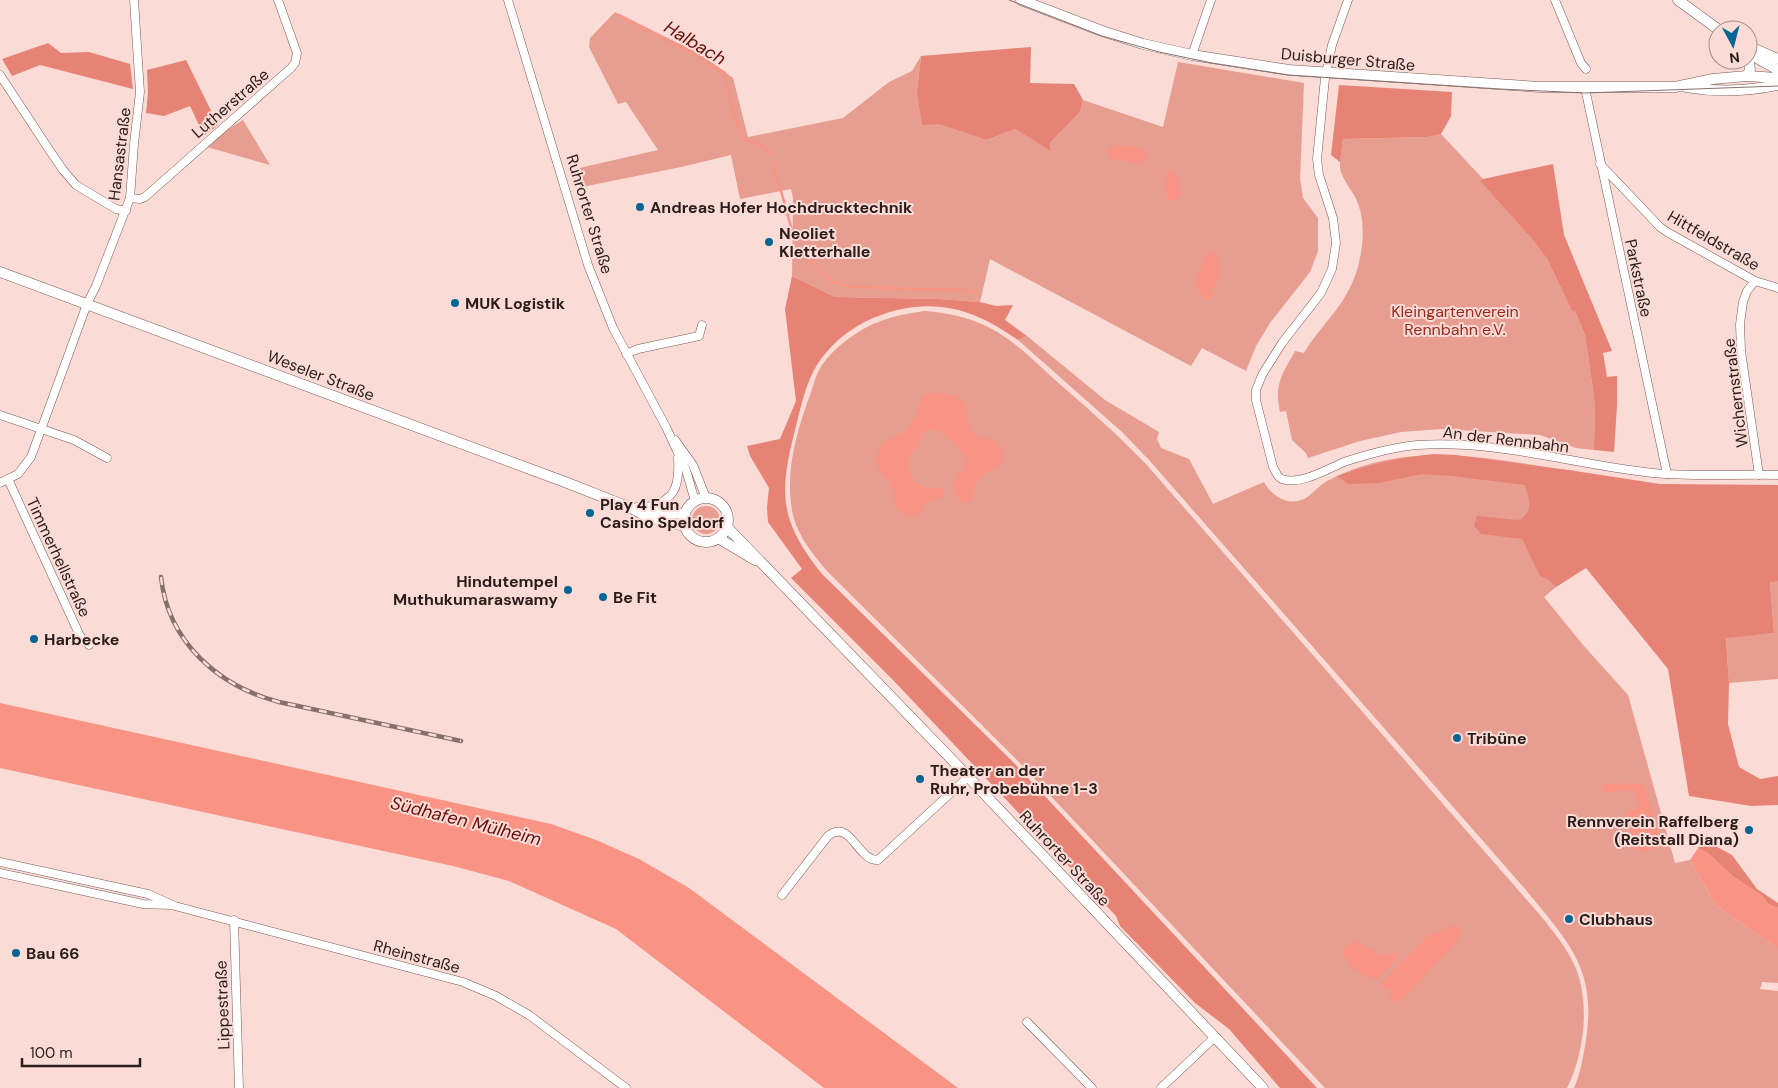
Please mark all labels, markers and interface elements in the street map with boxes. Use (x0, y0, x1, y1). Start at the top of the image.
water label: Halbach (660, 15, 730, 71)
north arrow (1708, 20, 1758, 70)
street label: Duisburger Straße (1280, 43, 1416, 76)
text: N (1728, 48, 1741, 67)
street label: Lutherstraße (187, 64, 273, 143)
street label: Hansastraße (103, 106, 136, 202)
street label: Ruhrorter Straße (561, 152, 618, 276)
place label: Andreas Hofer Hochdrucktechnik (650, 197, 913, 218)
marker: Andreas Hofer Hochdrucktechnik (634, 201, 646, 213)
street label: Hittfeldstraße (1664, 206, 1764, 275)
place label: Neoliet Kletterhalle (779, 223, 871, 262)
marker: Neoliet Kletterhalle (763, 236, 775, 248)
street label: Parkstraße (1620, 237, 1657, 319)
place label: MUK Logistik (465, 293, 566, 314)
marker: MUK Logistik (449, 297, 461, 309)
park label: Kleingartenverein Rennbahn e.V. (1391, 301, 1519, 340)
street label: Wichernstraße (1718, 337, 1753, 449)
street label: Weseler Straße (264, 345, 377, 406)
street label: An der Rennbahn (1442, 421, 1570, 458)
street label: Timmerhellstraße (22, 494, 95, 620)
place label: Play 4 Fun Casino Speldorf (600, 494, 724, 533)
marker: Play 4 Fun Casino Speldorf (584, 507, 596, 519)
place label: Hindutempel Muthukumaraswamy (393, 571, 558, 610)
marker: Hindutempel Muthukumaraswamy (562, 584, 574, 596)
place label: Be Fit (613, 587, 657, 608)
marker: Be Fit (597, 591, 609, 603)
place label: Harbecke (44, 629, 119, 650)
marker: Harbecke (28, 633, 40, 645)
place label: Tribüne (1467, 728, 1527, 749)
marker: Tribüne (1451, 732, 1463, 744)
place label: Theater an der Ruhr, Probebühne 1-3 (930, 760, 1098, 799)
marker: Theater an der Ruhr, Probebühne 1-3 (914, 773, 926, 785)
water label: Südhafen Mülheim (388, 791, 544, 851)
street label: Ruhrorter Straße (1015, 806, 1115, 911)
place label: Rennverein Raffelberg (Reitstall Diana) (1567, 811, 1739, 850)
marker: Rennverein Raffelberg (Reitstall Diana) (1743, 824, 1755, 836)
place label: Clubhaus (1579, 909, 1653, 930)
marker: Clubhaus (1563, 913, 1575, 925)
street label: Rheinstraße (371, 935, 462, 978)
place label: Bau 66 (26, 943, 80, 964)
marker: Bau 66 (10, 947, 22, 959)
street label: Lippestraße (210, 960, 235, 1050)
scale bar (22, 1036, 140, 1068)
text: 100 m (30, 1043, 73, 1063)

